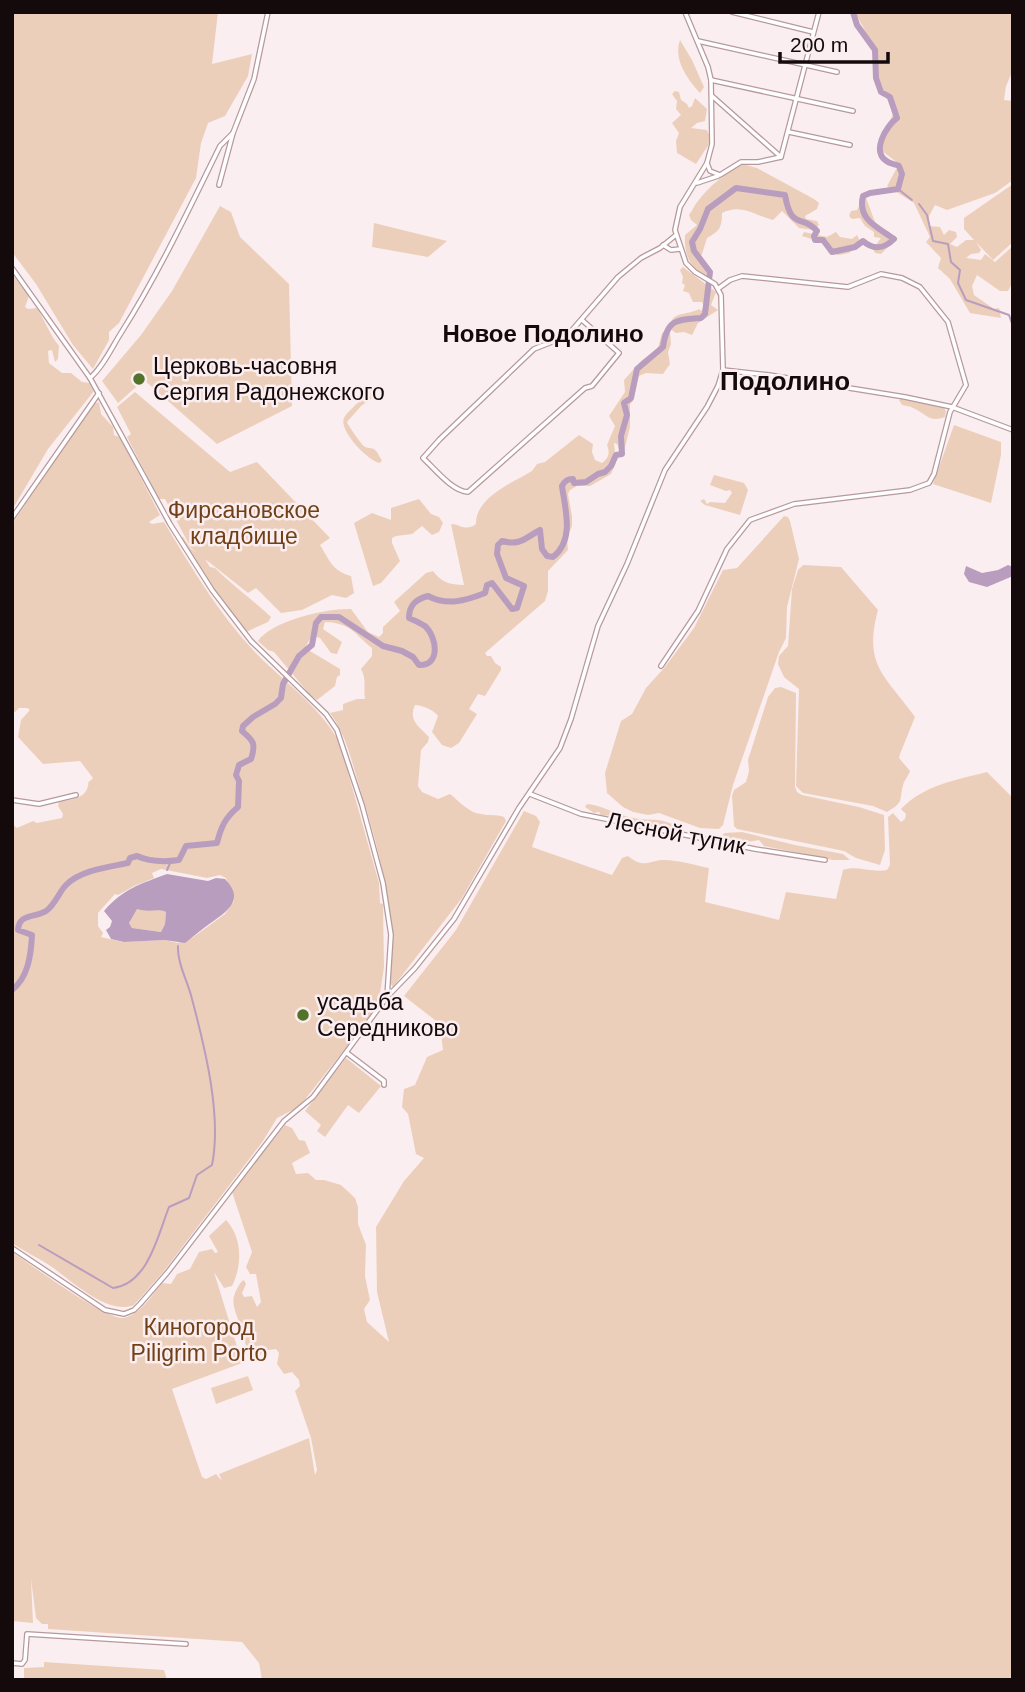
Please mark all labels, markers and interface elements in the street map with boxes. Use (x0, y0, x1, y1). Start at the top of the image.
scale bar (780, 21, 888, 65)
text: 200 m (790, 33, 848, 56)
district label: Новое Подолино (442, 320, 644, 347)
place label: Церковь-часовня Сергия Радонежского (153, 353, 385, 405)
district label: Подолино (720, 366, 850, 396)
marker: Церковь-часовня Сергия Радонежского (131, 371, 147, 387)
park label: Фирсановское кладбище (168, 497, 320, 549)
street label: Лесной тупик (604, 807, 749, 859)
place label: усадьба Середниково (317, 989, 458, 1041)
marker: усадьба Середниково (295, 1007, 311, 1023)
park label: Киногород Piligrim Porto (131, 1314, 267, 1366)

